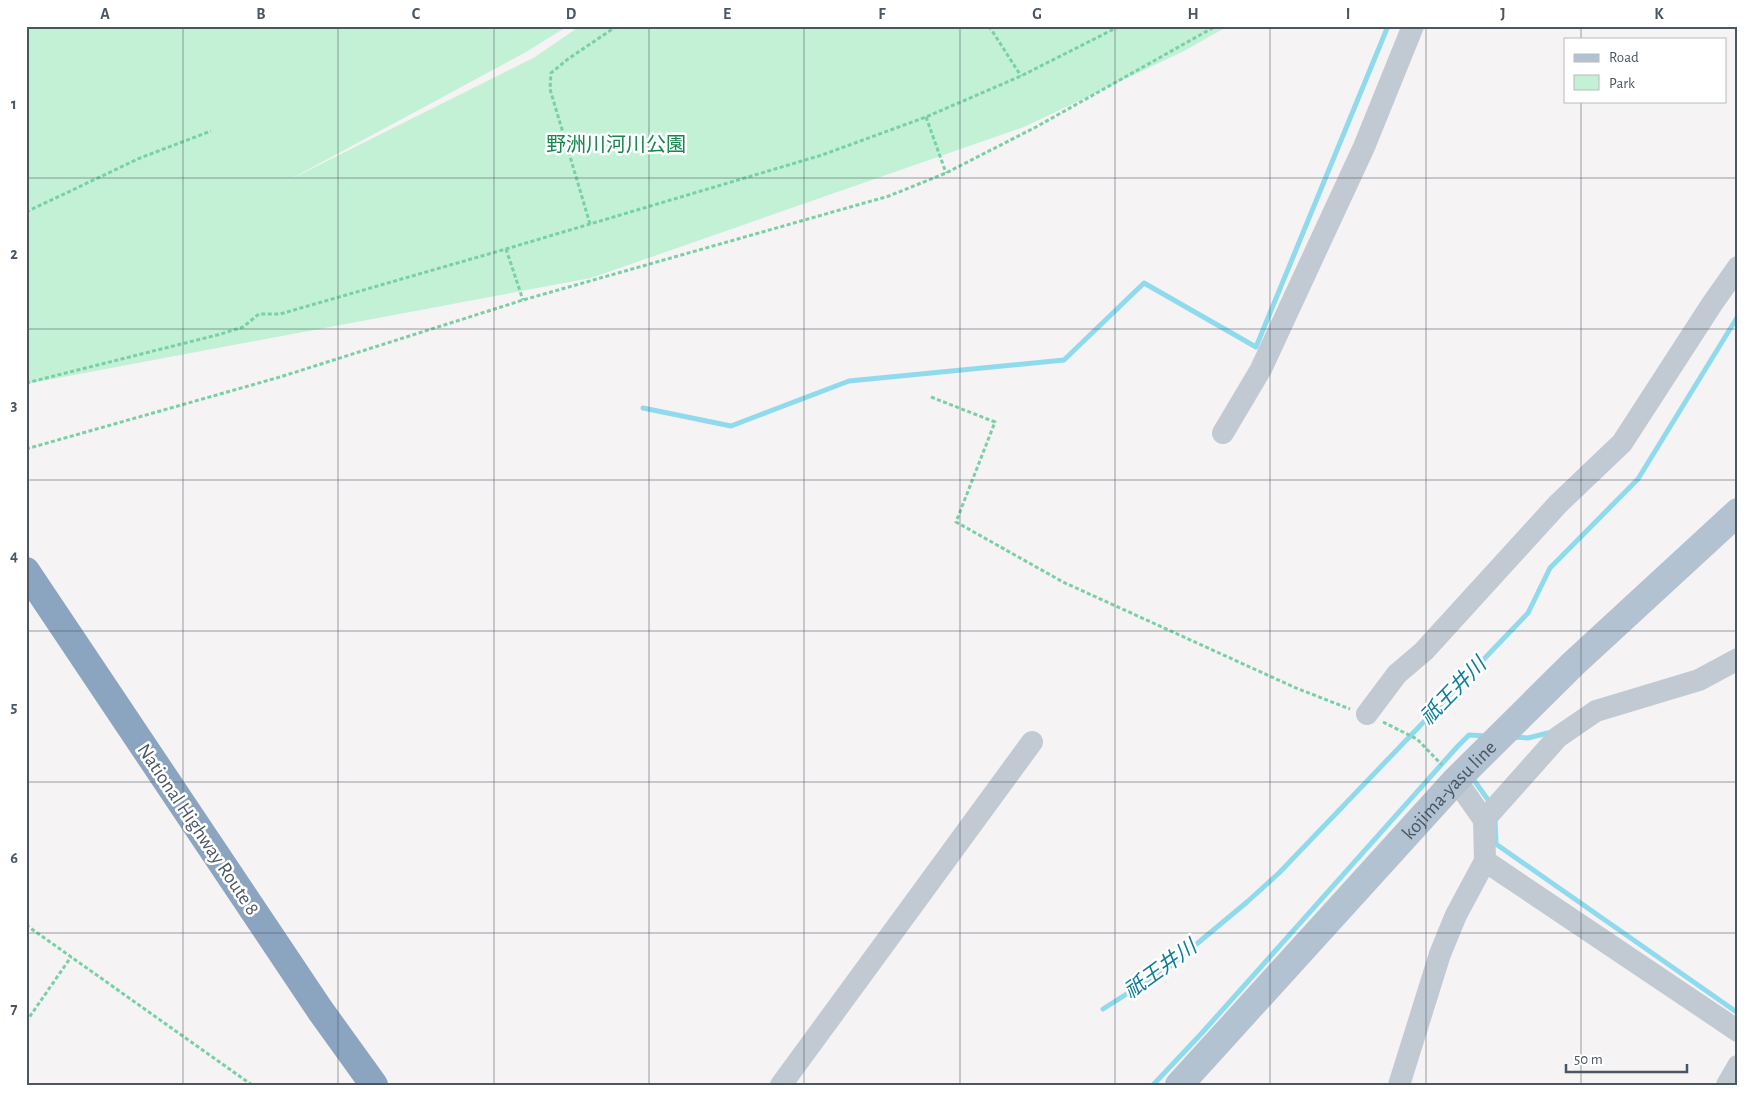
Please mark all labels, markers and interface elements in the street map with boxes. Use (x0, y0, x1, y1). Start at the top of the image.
text: A (100, 6, 110, 22)
text: B (256, 6, 266, 22)
text: C (412, 6, 421, 22)
text: D (566, 6, 577, 22)
text: E (723, 6, 731, 22)
text: F (878, 6, 886, 22)
text: G (1032, 6, 1042, 22)
text: H (1187, 6, 1199, 22)
text: I (1346, 6, 1350, 22)
text: J (1500, 6, 1506, 22)
text: K (1654, 6, 1664, 22)
legend (1564, 38, 1726, 102)
text: Road (1609, 50, 1639, 65)
text: Park (1609, 76, 1635, 91)
text: 1 (11, 96, 17, 112)
park label: 野洲川河川公園 (546, 134, 686, 155)
text: 2 (10, 246, 18, 262)
text: 3 (11, 397, 18, 413)
text: 4 (10, 548, 18, 564)
water label: 祇王井川 (1416, 652, 1491, 729)
text: 5 (11, 699, 18, 715)
street label: kojima-yasu line (1398, 737, 1500, 843)
street label: National Highway Route 8 (133, 740, 263, 919)
text: 6 (10, 850, 18, 866)
water label: 祇王井川 (1120, 934, 1202, 1003)
text: 7 (11, 1001, 18, 1017)
scale bar (1566, 1041, 1688, 1073)
text: 50 m (1574, 1052, 1603, 1067)

